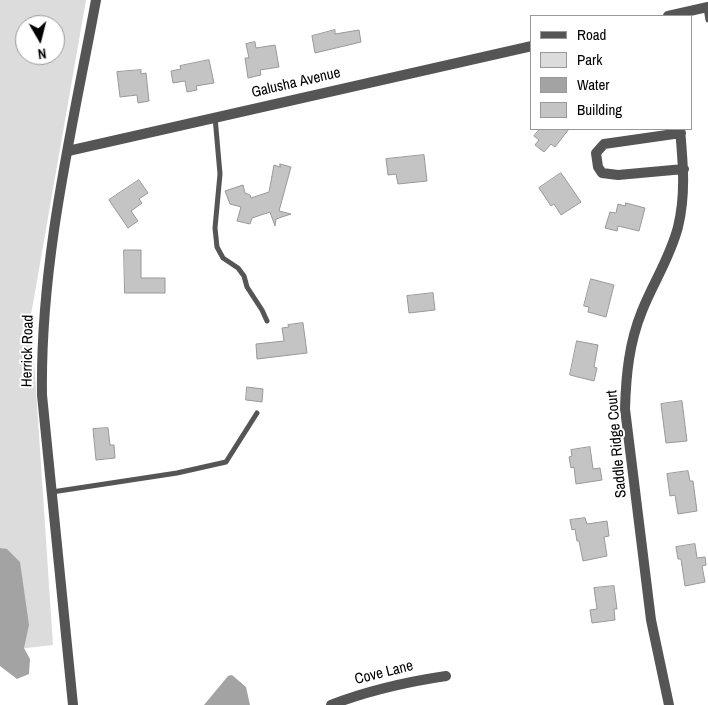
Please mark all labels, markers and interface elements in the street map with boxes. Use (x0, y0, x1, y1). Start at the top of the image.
north arrow (15, 15, 65, 65)
legend (530, 15, 693, 130)
text: Road (577, 24, 606, 45)
text: N (37, 44, 47, 63)
text: Park (577, 49, 602, 70)
street label: Galusha Avenue (250, 64, 342, 102)
text: Water (577, 74, 609, 95)
text: Building (577, 99, 622, 120)
street label: Herrick Road (18, 315, 38, 387)
street label: Saddle Ridge Court (603, 389, 631, 499)
street label: Cove Lane (353, 657, 415, 689)

